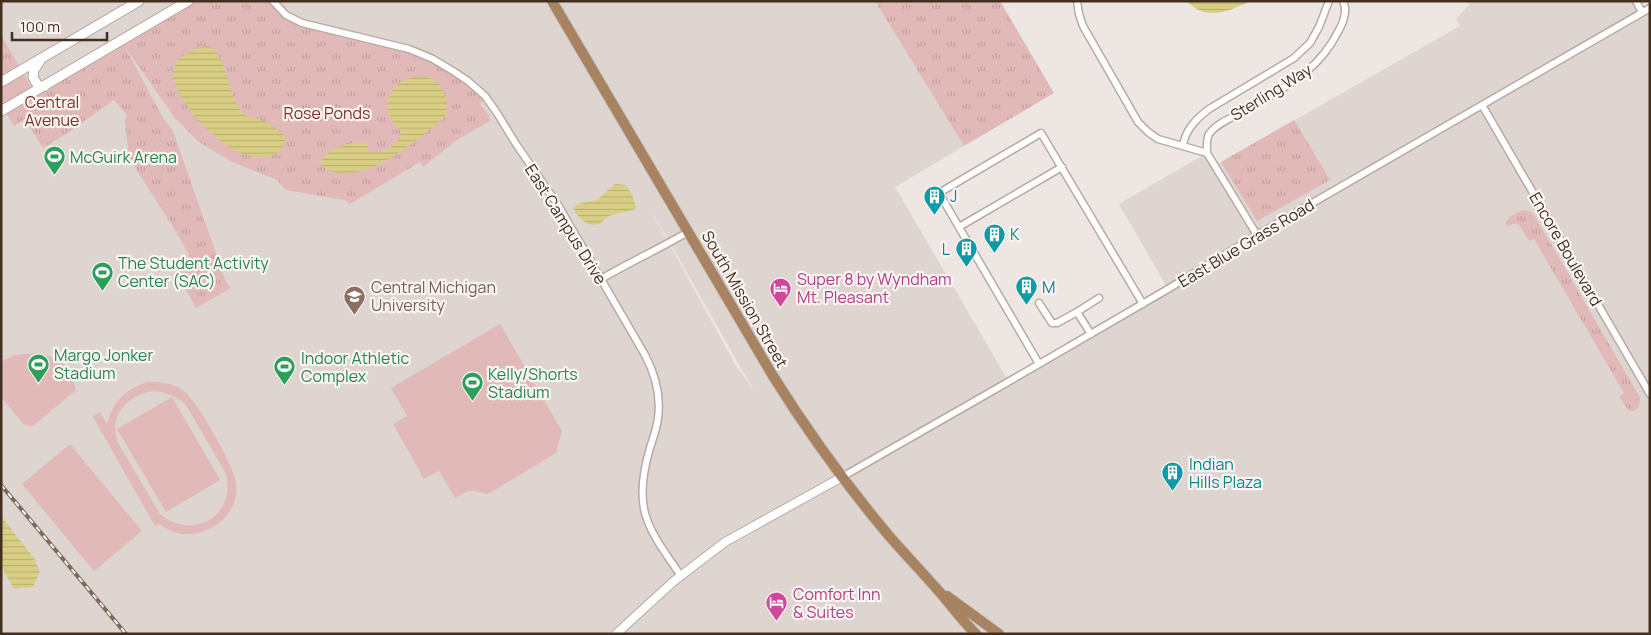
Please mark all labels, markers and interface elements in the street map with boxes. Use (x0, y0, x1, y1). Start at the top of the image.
scale bar (12, 10, 108, 42)
text: 100 m (20, 16, 60, 37)
street label: Sterling Way (1226, 58, 1316, 126)
park label: Central Avenue (25, 91, 79, 131)
park label: Rose Ponds (284, 102, 370, 124)
sports icon: McGuirk Arena (42, 145, 66, 176)
place label: McGuirk Arena (70, 146, 177, 168)
street label: East Campus Drive (520, 160, 612, 288)
building icon: J (922, 184, 946, 215)
place label: J (950, 185, 957, 207)
street label: Encore Boulevard (1524, 188, 1608, 310)
street label: East Blue Grass Road (1174, 194, 1318, 292)
building icon: K (982, 222, 1006, 253)
place label: K (1010, 223, 1020, 245)
street label: South Mission Street (697, 226, 793, 372)
building icon: L (954, 237, 978, 268)
place label: L (942, 238, 950, 260)
place label: The Student Activity Center (SAC) (118, 252, 269, 292)
sports icon: The Student Activity Center (SAC) (90, 260, 114, 291)
place label: Super 8 by Wyndham Mt. Pleasant (797, 268, 952, 308)
building icon: M (1014, 275, 1038, 306)
place label: Central Michigan University (371, 276, 496, 316)
hotel icon: Super 8 by Wyndham Mt. Pleasant (769, 276, 793, 307)
place label: M (1042, 276, 1055, 298)
school or university icon: Central Michigan University (343, 284, 367, 315)
place label: Margo Jonker Stadium (54, 344, 153, 384)
place label: Indoor Athletic Complex (301, 347, 410, 387)
sports icon: Margo Jonker Stadium (26, 352, 50, 383)
sports icon: Indoor Athletic Complex (273, 355, 297, 386)
place label: Kelly/Shorts Stadium (488, 363, 578, 403)
sports icon: Kelly/Shorts Stadium (460, 371, 484, 402)
place label: Indian Hills Plaza (1189, 453, 1262, 493)
building icon: Indian Hills Plaza (1161, 461, 1185, 492)
place label: Comfort Inn & Suites (793, 583, 880, 623)
hotel icon: Comfort Inn & Suites (765, 591, 789, 622)

